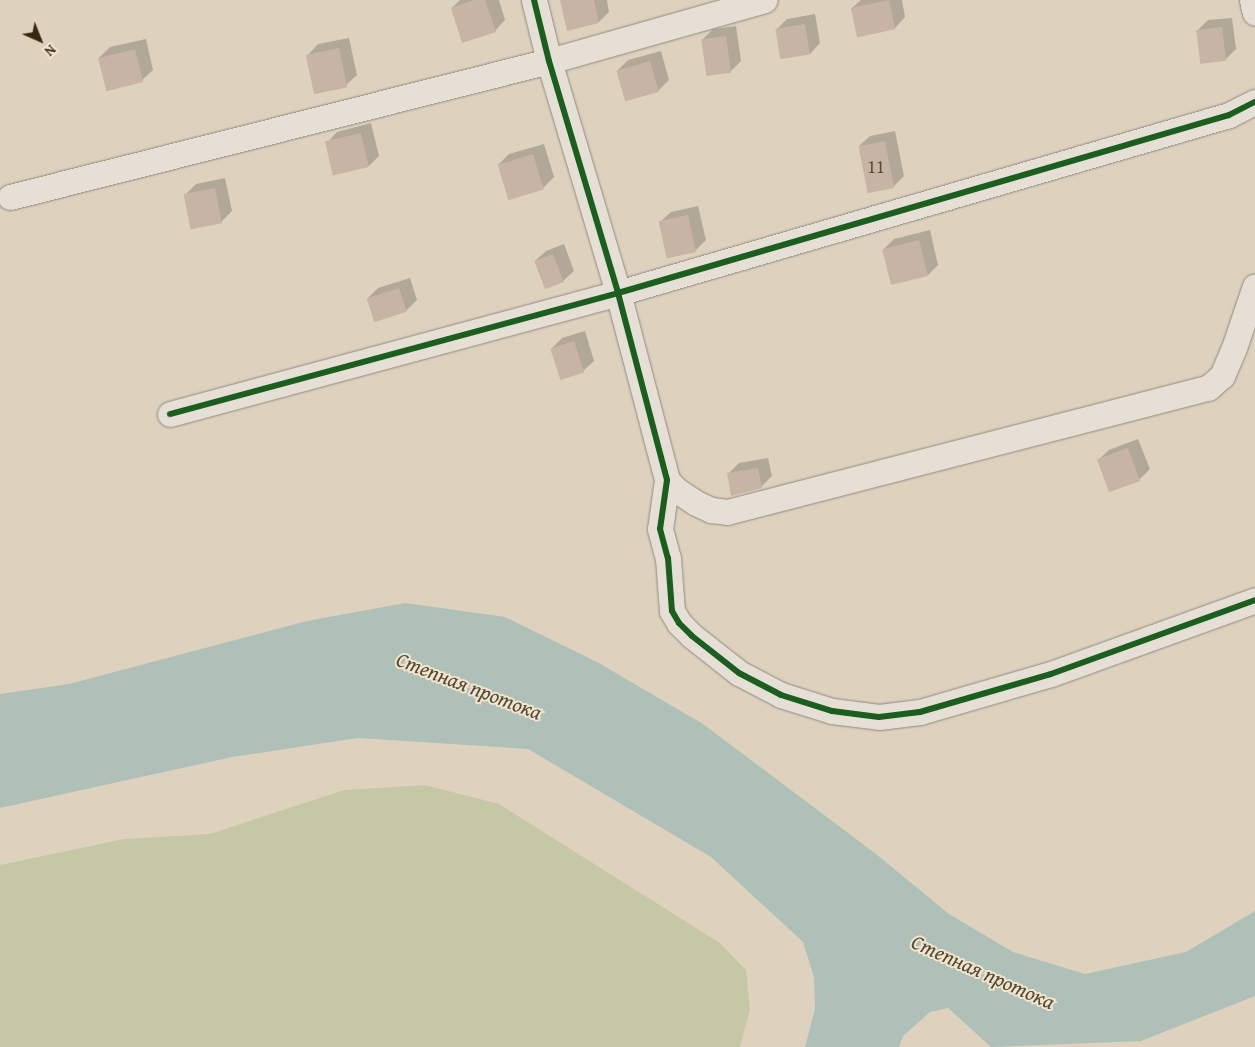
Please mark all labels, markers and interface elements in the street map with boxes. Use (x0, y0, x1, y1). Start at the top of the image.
north arrow (15, 15, 65, 65)
text: N (40, 40, 61, 61)
house number: 11 (867, 156, 885, 178)
water label: Степная протока (393, 647, 545, 725)
water label: Степная протока (908, 929, 1058, 1015)

